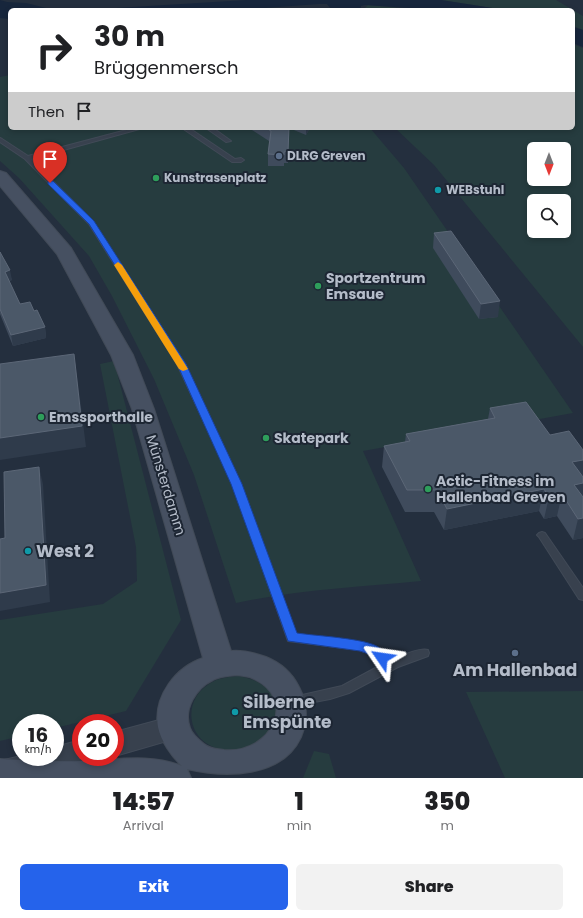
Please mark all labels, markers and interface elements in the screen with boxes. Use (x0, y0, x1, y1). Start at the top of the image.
text: 30 m (94, 17, 165, 56)
icon: right (28, 24, 80, 76)
text: Brüggenmersch (94, 55, 239, 80)
icon: arrive (73, 100, 95, 122)
text: Then (28, 101, 65, 122)
pin (33, 142, 67, 183)
north arrow (527, 142, 571, 186)
map controls (527, 142, 571, 238)
place label: DLRG Greven (287, 147, 366, 164)
icon: arrive (39, 148, 61, 170)
marker: DLRG Greven (274, 151, 284, 161)
place label: Kunstrasenplatz (164, 169, 266, 186)
marker: Kunstrasenplatz (151, 173, 161, 183)
place label: WEBstuhl (446, 181, 504, 198)
marker: WEBstuhl (433, 185, 443, 195)
button: search (527, 194, 571, 238)
place label: Sportzentrum Emsaue (326, 268, 426, 304)
marker: Sportzentrum Emsaue (313, 281, 323, 291)
place label: Emssporthalle (49, 407, 153, 427)
marker: Emssporthalle (36, 412, 46, 422)
place label: Skatepark (274, 428, 349, 448)
street label: Münsterdamm (141, 432, 191, 538)
marker: Skatepark (261, 433, 271, 443)
place label: Actic-Fitness im Hallenbad Greven (436, 471, 566, 507)
marker: Actic-Fitness im Hallenbad Greven (423, 484, 433, 494)
place label: West 2 (36, 539, 94, 563)
marker: West 2 (23, 546, 33, 556)
position arrow (361, 637, 403, 679)
marker: Am Hallenbad (510, 648, 520, 658)
place label: Am Hallenbad (453, 658, 577, 682)
place label: Silberne Emspünte (243, 690, 332, 734)
marker: Silberne Emspünte (230, 707, 240, 717)
speed limit sign: 20 (72, 714, 124, 766)
text: 16 (28, 721, 48, 749)
text: km/h (25, 742, 51, 757)
text: 14:57 (113, 785, 174, 818)
text: 1 (294, 785, 304, 818)
text: 350 (424, 785, 470, 818)
text: Arrival (123, 816, 164, 835)
text: min (287, 816, 312, 835)
text: m (441, 816, 454, 835)
button: Exit (20, 864, 288, 910)
button: Share (296, 864, 563, 910)

